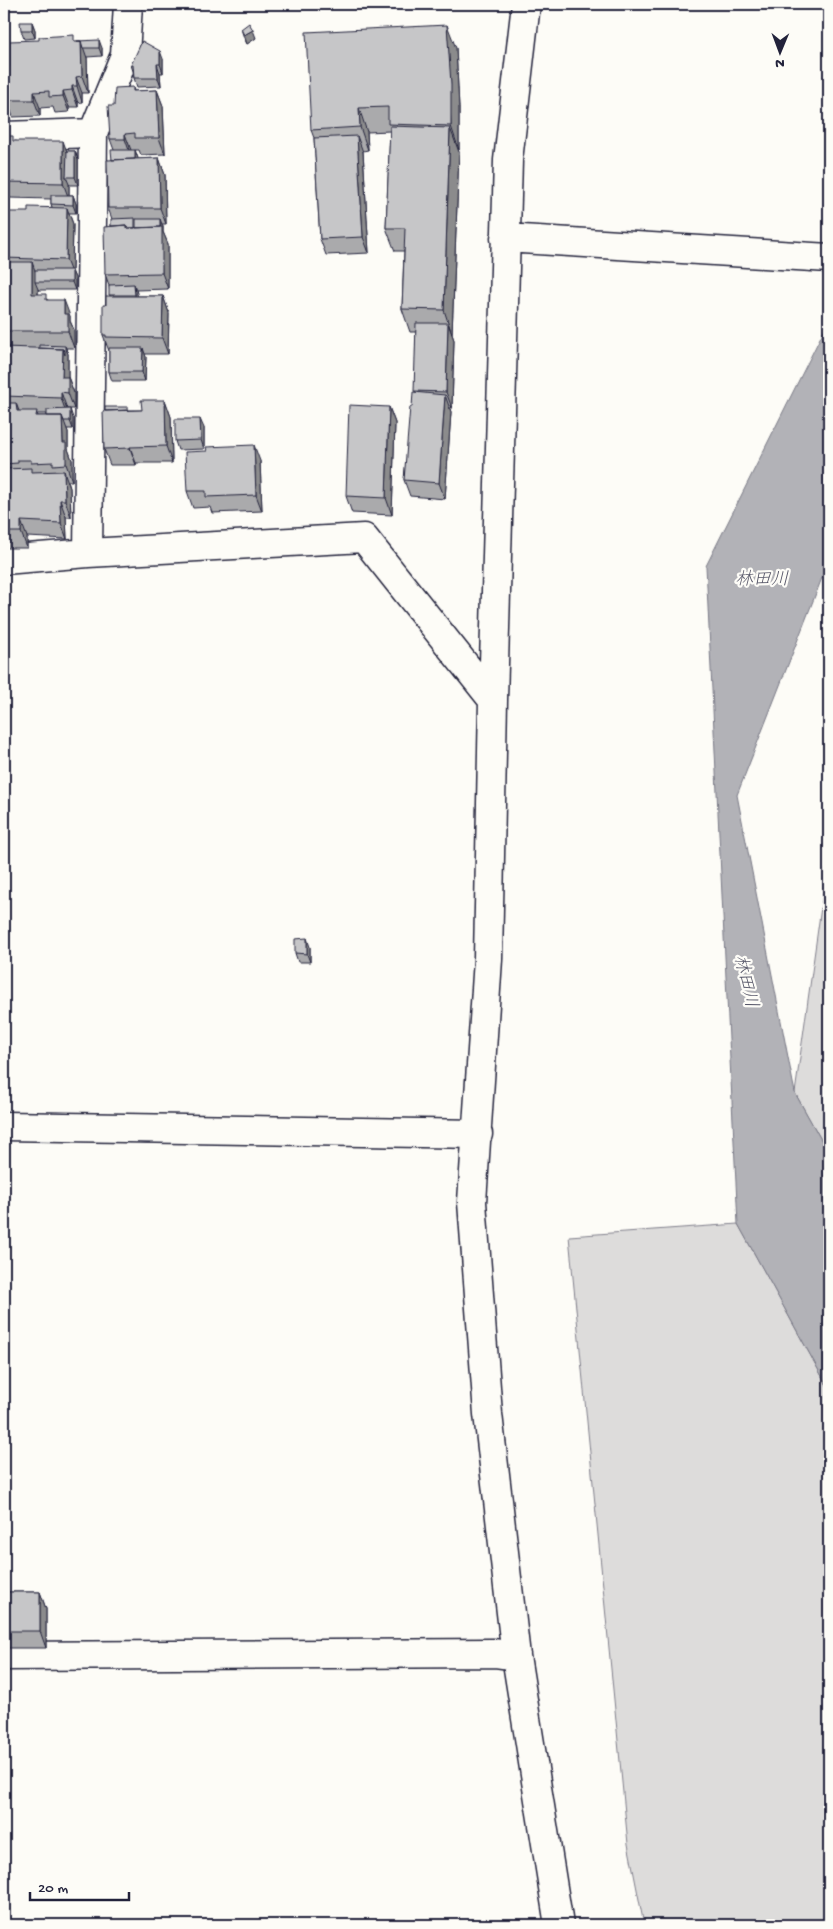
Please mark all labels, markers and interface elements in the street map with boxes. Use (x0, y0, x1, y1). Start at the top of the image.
north arrow (756, 28, 806, 78)
text: N (775, 54, 785, 71)
water label: 林田川 (735, 569, 789, 591)
water label: 林田川 (728, 953, 762, 1010)
scale bar (30, 1869, 129, 1901)
text: 20 m (38, 1880, 68, 1898)

